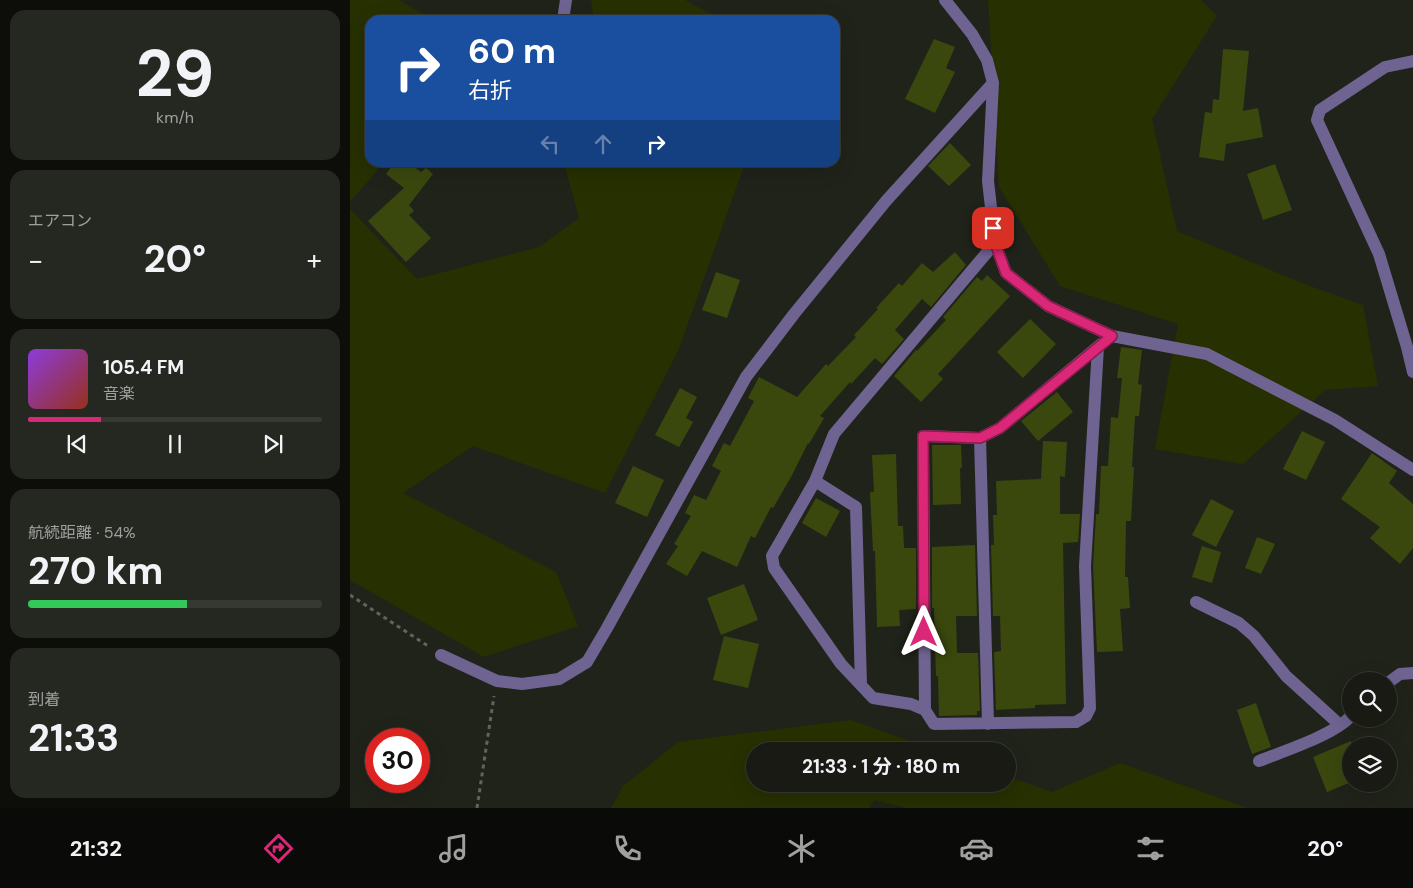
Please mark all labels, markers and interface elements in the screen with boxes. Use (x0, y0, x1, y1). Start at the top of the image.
text: 60 m (468, 28, 556, 74)
text: 29 (136, 32, 214, 116)
icon: right (385, 35, 450, 100)
text: 右折 (468, 76, 512, 105)
text: km/h (156, 107, 194, 128)
icon: left (536, 130, 564, 158)
icon: ahead (589, 130, 617, 158)
icon: right (642, 130, 670, 158)
pin (972, 207, 1014, 249)
text: エアコン (28, 210, 92, 231)
icon: arrive (979, 214, 1007, 242)
text: 20° (144, 234, 206, 284)
text: − (28, 242, 43, 279)
text: + (307, 242, 322, 279)
text: 105.4 FM (103, 355, 184, 380)
text: 音楽 (103, 383, 135, 404)
icon: previous (63, 430, 91, 458)
icon: pause (161, 430, 189, 458)
icon: next (259, 430, 287, 458)
text: 航続距離 · 54% (28, 522, 136, 543)
text: 270 km (28, 546, 163, 596)
position arrow (897, 605, 949, 657)
map controls (1342, 672, 1397, 792)
button: search (1342, 672, 1397, 727)
text: 到着 (28, 689, 60, 710)
text: 21:33 (28, 713, 119, 763)
speed limit sign: 30 (365, 728, 430, 793)
button: layers (1342, 737, 1397, 792)
text: 21:33 · 1 分 · 180 m (802, 754, 960, 779)
icon: directions (261, 831, 296, 866)
icon: music (436, 831, 471, 866)
icon: phone (610, 831, 645, 866)
icon: climate (784, 831, 819, 866)
icon: car (959, 831, 994, 866)
icon: filters (1133, 831, 1168, 866)
text: 21:32 (70, 834, 122, 863)
text: 20° (1307, 834, 1343, 863)

